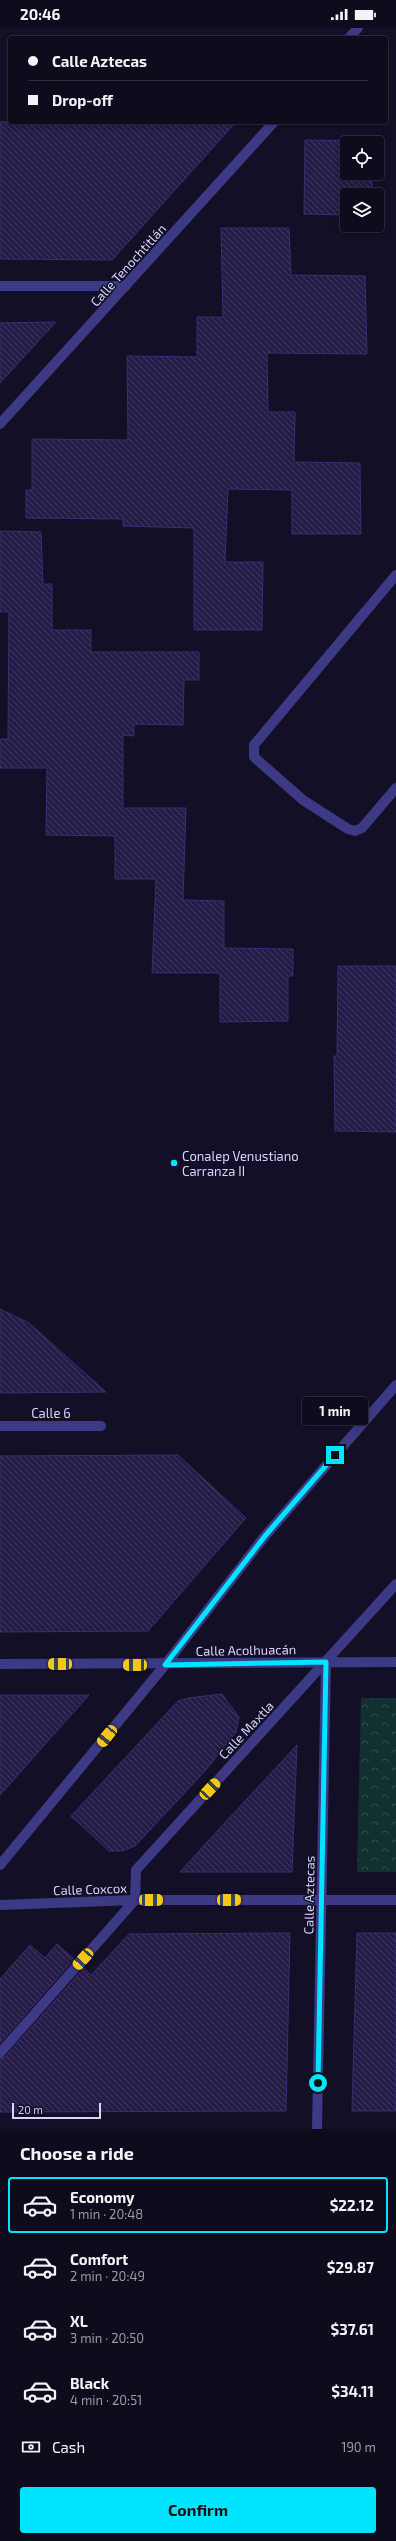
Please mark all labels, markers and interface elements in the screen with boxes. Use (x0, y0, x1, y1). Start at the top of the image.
text: 20:46 (20, 5, 60, 23)
text: Calle Aztecas (52, 52, 147, 70)
text: Drop-off (52, 91, 113, 109)
map controls (340, 136, 384, 232)
button: locate (340, 136, 384, 180)
button: layers (340, 188, 384, 232)
street label: Calle Tenochtitlán (87, 220, 169, 310)
place label: Conalep Venustiano Carranza II (182, 1148, 299, 1179)
marker: Conalep Venustiano Carranza II (169, 1158, 179, 1168)
callout: 1 min (302, 1397, 368, 1425)
text: 1 min (319, 1403, 351, 1419)
street label: Calle 6 (31, 1405, 71, 1421)
route end (326, 1446, 344, 1464)
street label: Calle Acolhuacán (196, 1641, 296, 1659)
car (48, 1658, 72, 1670)
car (123, 1659, 147, 1671)
street label: Calle Maxtla (215, 1698, 277, 1762)
car (95, 1723, 119, 1749)
car (197, 1776, 223, 1802)
street label: Calle Aztecas (300, 1856, 318, 1934)
street label: Calle Coxcox (53, 1880, 127, 1898)
car (139, 1894, 163, 1906)
car (217, 1894, 241, 1906)
car (71, 1946, 95, 1972)
route start (309, 2074, 327, 2092)
scale bar (12, 2101, 101, 2120)
text: 20 m (18, 2103, 43, 2116)
text: Choose a ride (20, 2142, 134, 2164)
icon: car (22, 2187, 58, 2223)
text: Economy (70, 2188, 135, 2206)
text: $22.12 (330, 2196, 374, 2214)
text: 1 min · 20:48 (70, 2206, 143, 2222)
icon: car (22, 2249, 58, 2285)
text: Comfort (70, 2250, 128, 2268)
text: $29.87 (327, 2258, 374, 2276)
text: 2 min · 20:49 (70, 2268, 145, 2284)
icon: car (22, 2311, 58, 2347)
text: XL (70, 2312, 88, 2330)
text: $37.61 (331, 2320, 374, 2338)
text: 3 min · 20:50 (70, 2330, 144, 2346)
icon: car (22, 2373, 58, 2409)
text: Black (70, 2374, 109, 2392)
text: $34.11 (331, 2382, 374, 2400)
text: 4 min · 20:51 (70, 2392, 142, 2408)
icon: cash (20, 2436, 42, 2458)
text: Cash (52, 2438, 85, 2456)
text: 190 m (341, 2439, 376, 2455)
button: Confirm (20, 2487, 376, 2533)

